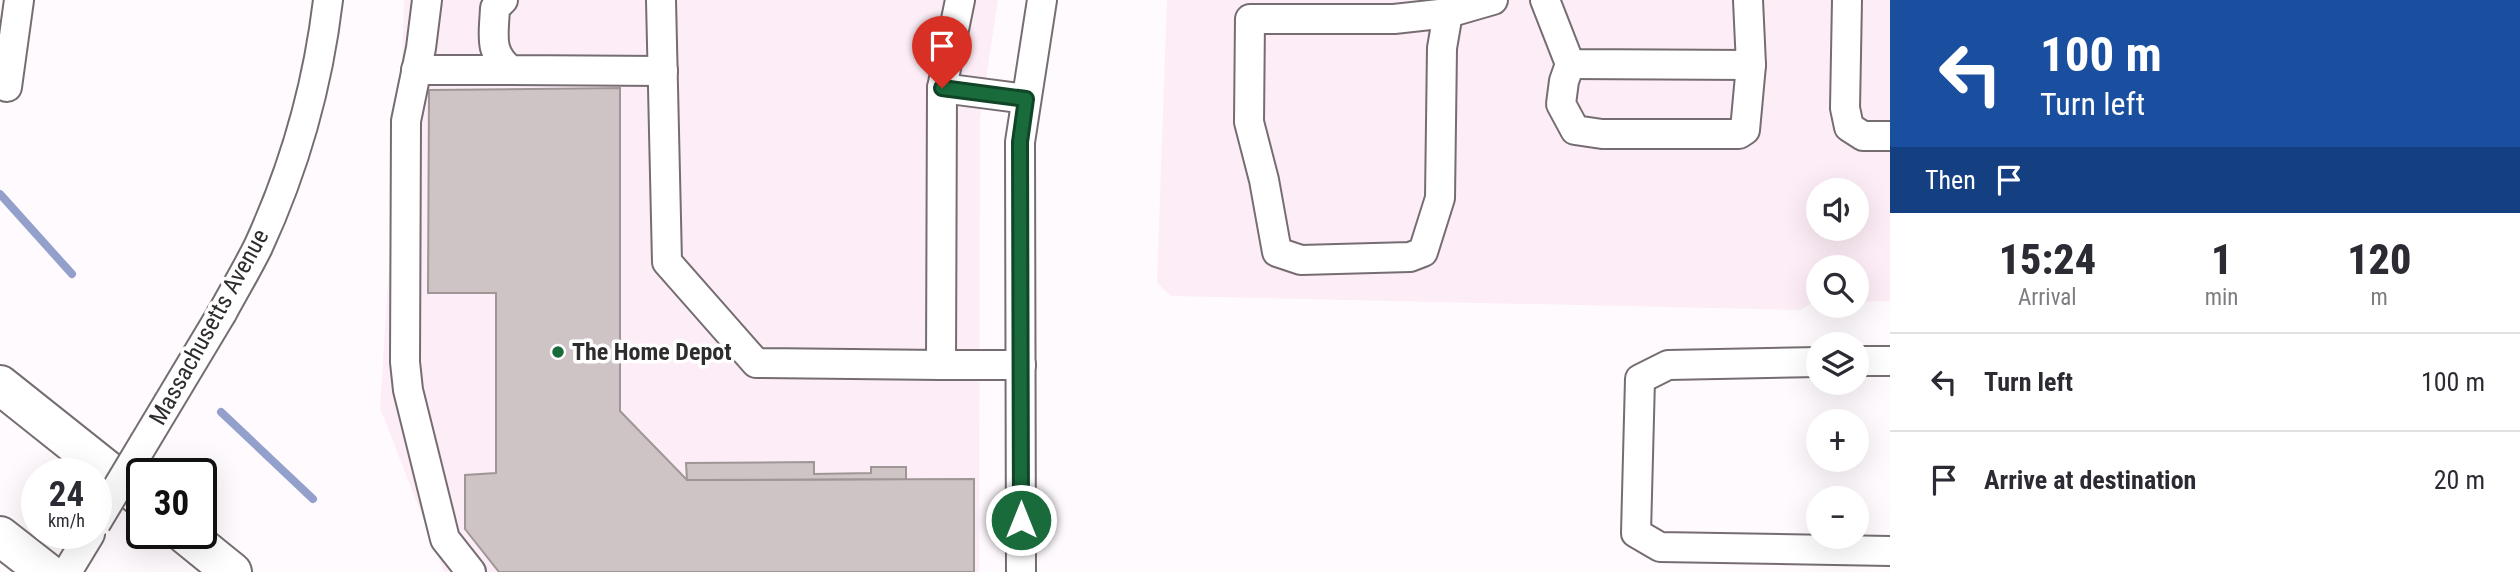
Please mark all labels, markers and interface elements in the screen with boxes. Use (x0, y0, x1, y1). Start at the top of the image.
pin (912, 16, 972, 88)
text: 100 m (2040, 26, 2162, 83)
icon: arrive (923, 27, 961, 65)
icon: left (1925, 28, 2016, 119)
text: Turn left (2040, 85, 2145, 123)
icon: arrive (1990, 161, 2028, 199)
text: Then (1925, 165, 1976, 195)
map controls (1806, 178, 1869, 549)
button: sound (1806, 178, 1869, 241)
street label: Massachusetts Avenue (144, 224, 274, 430)
text: 15:24 (1999, 235, 2096, 284)
text: 1 (2211, 235, 2232, 284)
text: 120 (2347, 235, 2411, 284)
button: search (1806, 255, 1869, 318)
text: Arrival (2018, 284, 2077, 311)
text: min (2205, 284, 2238, 311)
text: m (2371, 284, 2388, 311)
button: layers (1806, 332, 1869, 395)
place label: The Home Depot (572, 338, 732, 366)
marker: The Home Depot (550, 344, 566, 360)
icon: left (1925, 363, 1963, 401)
text: Turn left (1984, 367, 2073, 397)
text: 100 m (2421, 367, 2485, 397)
button: + (1806, 409, 1869, 472)
speed limit sign: 30 (126, 458, 217, 549)
icon: arrive (1925, 461, 1963, 499)
text: Arrive at destination (1984, 465, 2196, 495)
text: 20 m (2434, 465, 2485, 495)
text: 24 (49, 474, 84, 515)
position arrow (984, 483, 1058, 557)
button: − (1806, 486, 1869, 549)
text: km/h (48, 510, 85, 531)

